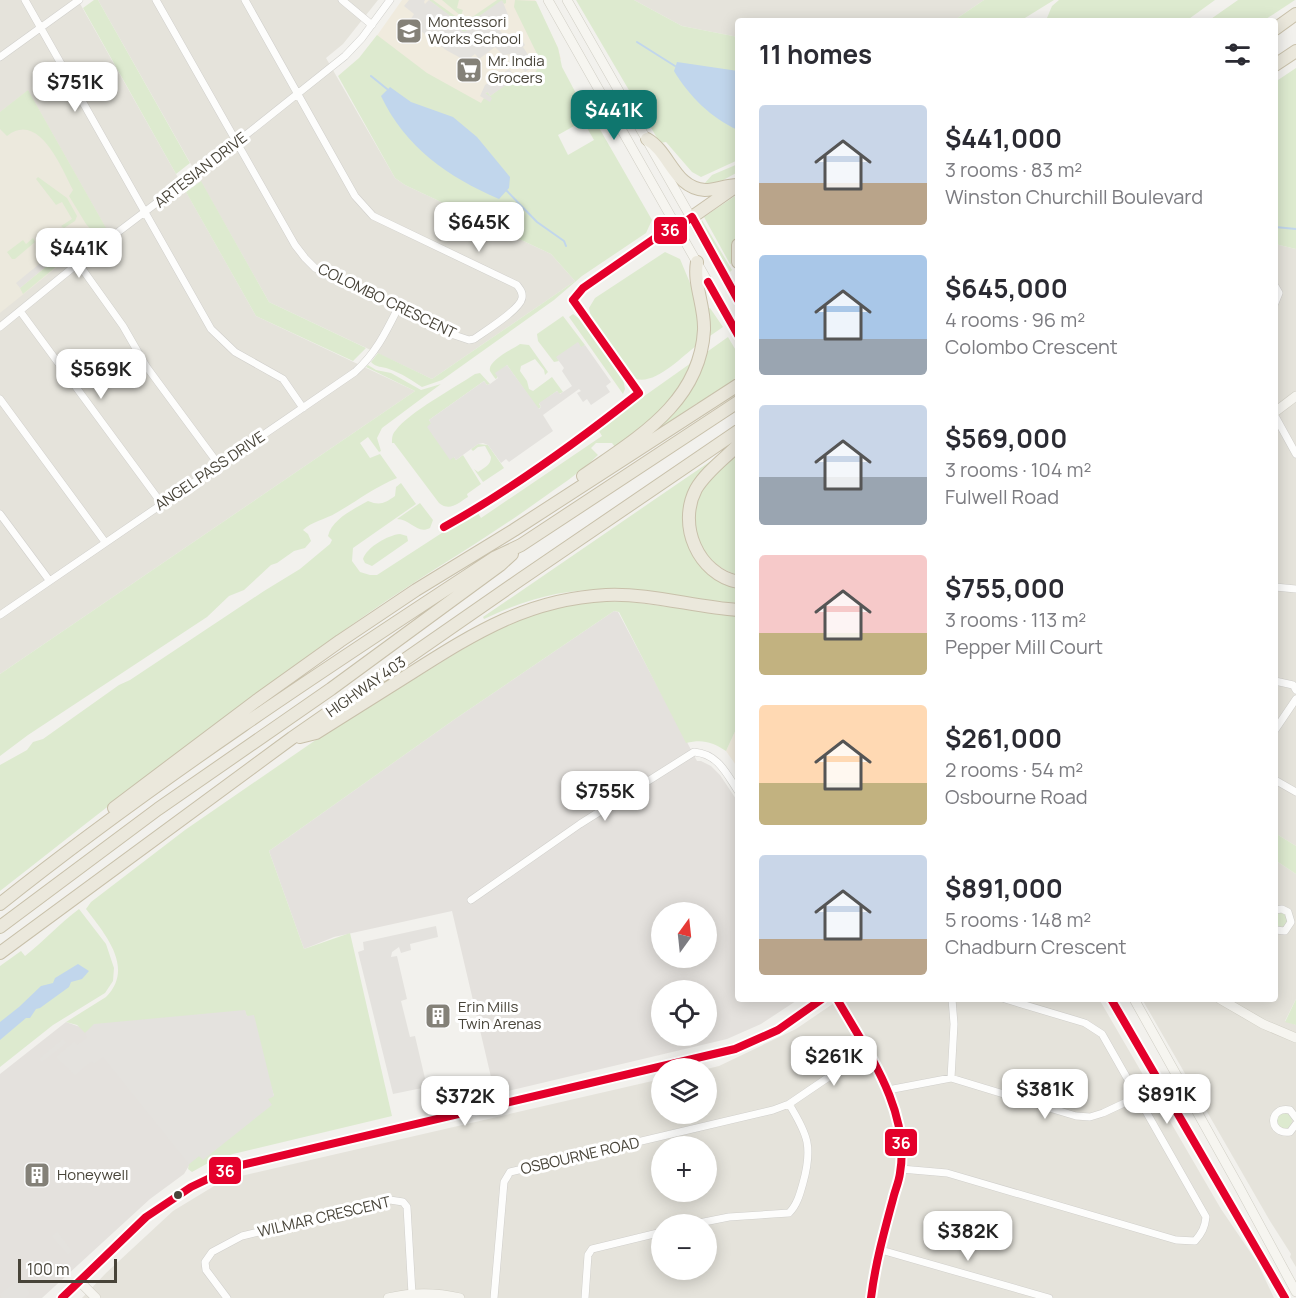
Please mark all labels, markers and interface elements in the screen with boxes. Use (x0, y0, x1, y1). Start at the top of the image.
place label: Montessori Works School (428, 11, 521, 49)
school or university icon: Montessori Works School (394, 16, 424, 46)
text: 11 homes (759, 36, 872, 72)
icon: filters (1221, 38, 1254, 71)
place label: Mr. India Grocers (488, 50, 545, 88)
supermarket icon: Mr. India Grocers (454, 55, 484, 85)
pin: $751K (33, 62, 117, 113)
text: $751K (47, 68, 103, 95)
pin: $441K (572, 90, 656, 141)
text: $441K (585, 96, 643, 123)
text: $441,000 (945, 120, 1062, 156)
street label: ARTESIAN DRIVE (150, 127, 251, 212)
icon: home (807, 129, 879, 201)
text: 3 rooms · 83 m² (945, 156, 1082, 183)
text: Winston Churchill Boulevard (945, 183, 1203, 210)
pin: $645K (437, 202, 521, 253)
text: $645K (448, 208, 510, 235)
line badge: 36 (653, 216, 688, 245)
text: 36 (660, 219, 680, 241)
pin: $441K (37, 228, 121, 279)
text: $441K (50, 234, 108, 261)
street label: COLOMBO CRESCENT (315, 258, 460, 343)
text: $645,000 (945, 270, 1068, 306)
icon: home (807, 279, 879, 351)
text: 4 rooms · 96 m² (945, 306, 1085, 333)
text: Colombo Crescent (945, 333, 1118, 360)
pin: $569K (59, 349, 143, 400)
text: $569K (70, 355, 132, 382)
text: $569,000 (945, 420, 1067, 456)
street label: ANGEL PASS DRIVE (151, 426, 269, 515)
icon: home (807, 429, 879, 501)
text: 3 rooms · 104 m² (945, 456, 1091, 483)
text: Fulwell Road (945, 483, 1059, 510)
text: $755,000 (945, 570, 1065, 606)
icon: home (807, 579, 879, 651)
text: 3 rooms · 113 m² (945, 606, 1086, 633)
text: Pepper Mill Court (945, 633, 1103, 660)
street label: HIGHWAY 403 (322, 651, 410, 722)
text: $261,000 (945, 720, 1062, 756)
icon: home (807, 729, 879, 801)
text: 2 rooms · 54 m² (945, 756, 1083, 783)
pin: $755K (563, 771, 647, 822)
text: $755K (575, 777, 635, 804)
text: Osbourne Road (945, 783, 1088, 810)
text: $891,000 (945, 870, 1063, 906)
icon: home (807, 879, 879, 951)
north arrow (651, 902, 717, 968)
map controls (651, 902, 717, 1280)
text: 5 rooms · 148 m² (945, 906, 1091, 933)
text: Chadburn Crescent (945, 933, 1127, 960)
button: locate (651, 980, 717, 1046)
place label: Erin Mills Twin Arenas (458, 996, 542, 1034)
building icon: Erin Mills Twin Arenas (423, 1001, 453, 1031)
pin: $261K (792, 1036, 876, 1087)
text: $261K (805, 1042, 863, 1069)
button: layers (651, 1058, 717, 1124)
pin: $381K (1003, 1069, 1087, 1120)
pin: $891K (1125, 1074, 1209, 1125)
text: $381K (1016, 1075, 1074, 1102)
pin: $372K (423, 1076, 507, 1127)
text: $891K (1138, 1080, 1196, 1107)
text: $372K (435, 1082, 495, 1109)
line badge: 36 (884, 1128, 918, 1157)
street label: OSBOURNE ROAD (518, 1132, 641, 1179)
text: 36 (891, 1132, 911, 1154)
button: + (651, 1136, 717, 1202)
line badge: 36 (208, 1156, 242, 1185)
building icon: Honeywell (22, 1160, 52, 1190)
text: 36 (215, 1160, 235, 1182)
place label: Honeywell (57, 1164, 129, 1185)
unlabelled marker (172, 1189, 184, 1201)
street label: WILMAR CRESCENT (255, 1191, 392, 1242)
pin: $382K (926, 1211, 1010, 1262)
button: − (651, 1214, 717, 1280)
text: $382K (937, 1217, 999, 1244)
scale bar (18, 1256, 117, 1284)
text: 100 m (27, 1258, 70, 1280)

